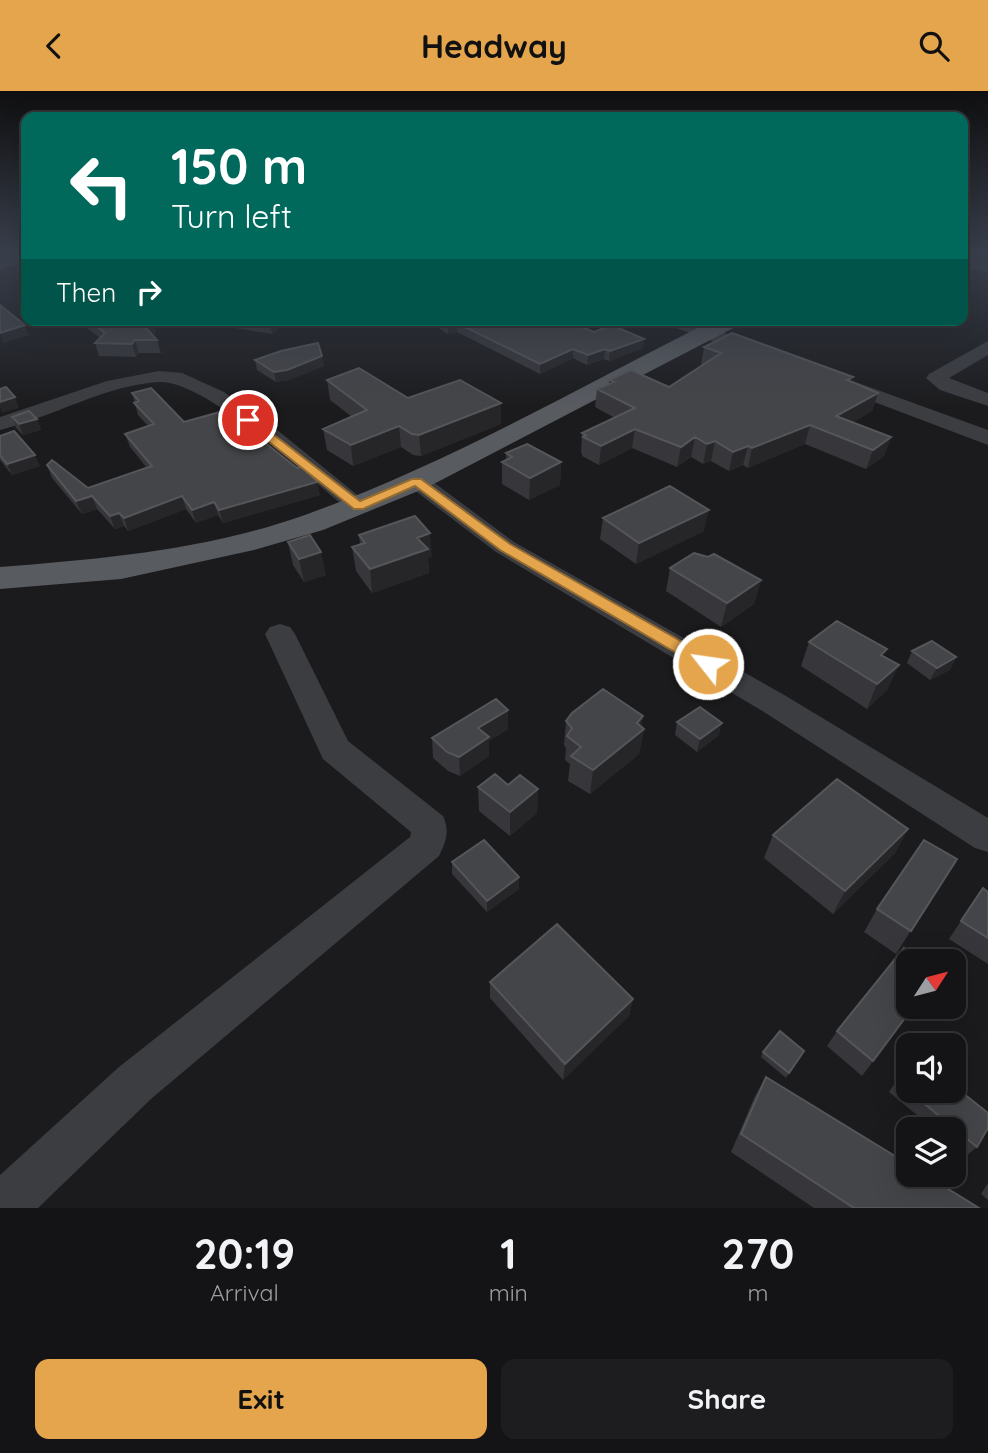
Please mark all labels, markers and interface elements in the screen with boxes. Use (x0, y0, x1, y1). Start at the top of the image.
text: Headway (421, 26, 567, 66)
icon: back (35, 27, 73, 65)
icon: search (915, 27, 953, 65)
text: 150 m (171, 135, 307, 196)
icon: left (56, 140, 147, 231)
text: Turn left (171, 196, 292, 236)
icon: right (130, 273, 168, 311)
text: Then (56, 276, 116, 309)
pin (218, 390, 278, 450)
icon: arrive (229, 401, 267, 439)
position arrow (671, 627, 745, 701)
north arrow (896, 949, 966, 1019)
map controls (896, 949, 966, 1187)
button: sound (896, 1033, 966, 1103)
button: layers (896, 1117, 966, 1187)
text: 20:19 (194, 1227, 295, 1280)
text: 1 (500, 1227, 516, 1280)
text: 270 (722, 1227, 794, 1280)
text: Arrival (210, 1278, 279, 1307)
text: min (489, 1278, 528, 1307)
text: m (747, 1278, 768, 1307)
button: Exit (35, 1359, 487, 1439)
button: Share (501, 1359, 953, 1439)

